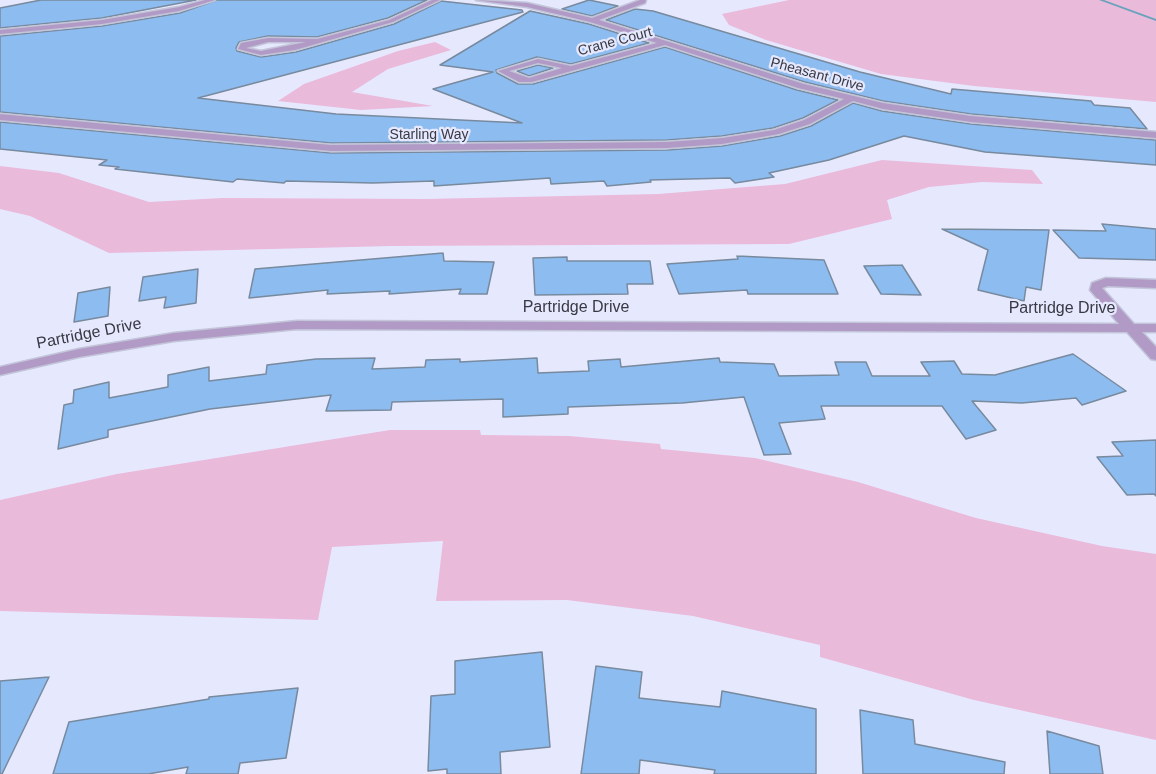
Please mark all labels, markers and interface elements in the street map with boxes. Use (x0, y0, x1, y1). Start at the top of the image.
street label: Crane Court (576, 24, 654, 60)
street label: Pheasant Drive (769, 54, 865, 96)
street label: Starling Way (390, 127, 468, 143)
street label: Partridge Drive (523, 298, 629, 318)
street label: Partridge Drive (1009, 299, 1115, 319)
street label: Partridge Drive (35, 314, 143, 354)

